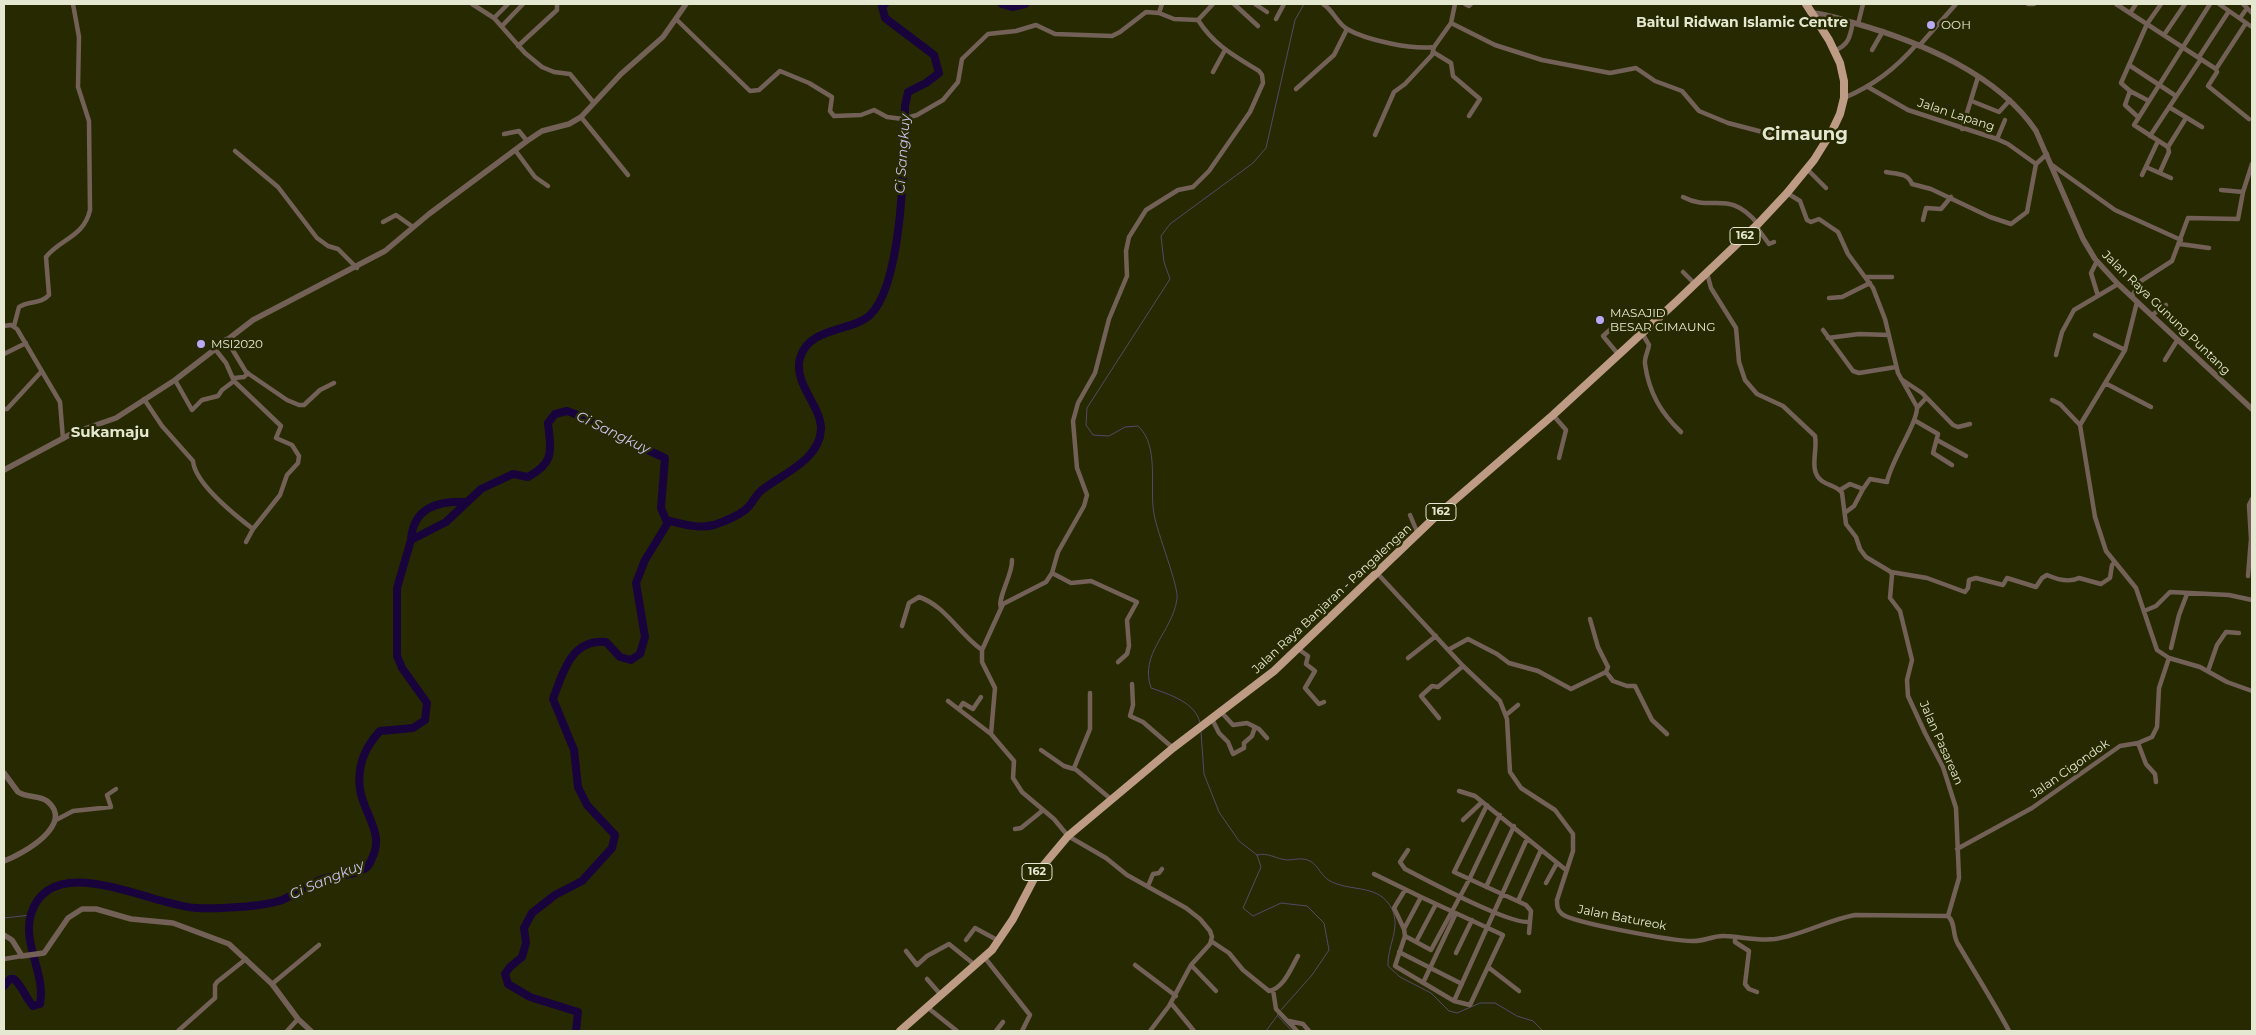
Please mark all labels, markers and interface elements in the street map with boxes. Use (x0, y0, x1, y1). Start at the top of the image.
district label: Baitul Ridwan Islamic Centre (1636, 15, 1848, 31)
place label: OOH (1941, 18, 1971, 32)
marker: OOH (1925, 19, 1937, 31)
street label: Jalan Lapang (1916, 96, 1996, 134)
water label: Ci Sangkuy (892, 114, 914, 194)
district label: Cimaung (1762, 124, 1848, 146)
road number: 162 (1730, 228, 1760, 245)
street label: Jalan Raya Gunung Puntang (2099, 248, 2233, 378)
place label: MASAJID BESAR CIMAUNG (1610, 306, 1715, 334)
marker: MASAJID BESAR CIMAUNG (1594, 314, 1606, 326)
place label: MSI2020 (211, 337, 263, 351)
marker: MSI2020 (195, 338, 207, 350)
water label: Ci Sangkuy (573, 408, 653, 458)
district label: Sukamaju (71, 424, 149, 442)
road number: 162 (1426, 504, 1456, 520)
street label: Jalan Raya Banjaran - Pangalengan (1249, 521, 1415, 677)
street label: Jalan Pasarean (1916, 699, 1966, 787)
street label: Jalan Cigondok (2028, 736, 2112, 802)
water label: Ci Sangkuy (287, 857, 367, 903)
road number: 162 (1022, 864, 1052, 880)
street label: Jalan Batureok (1576, 902, 1668, 934)

